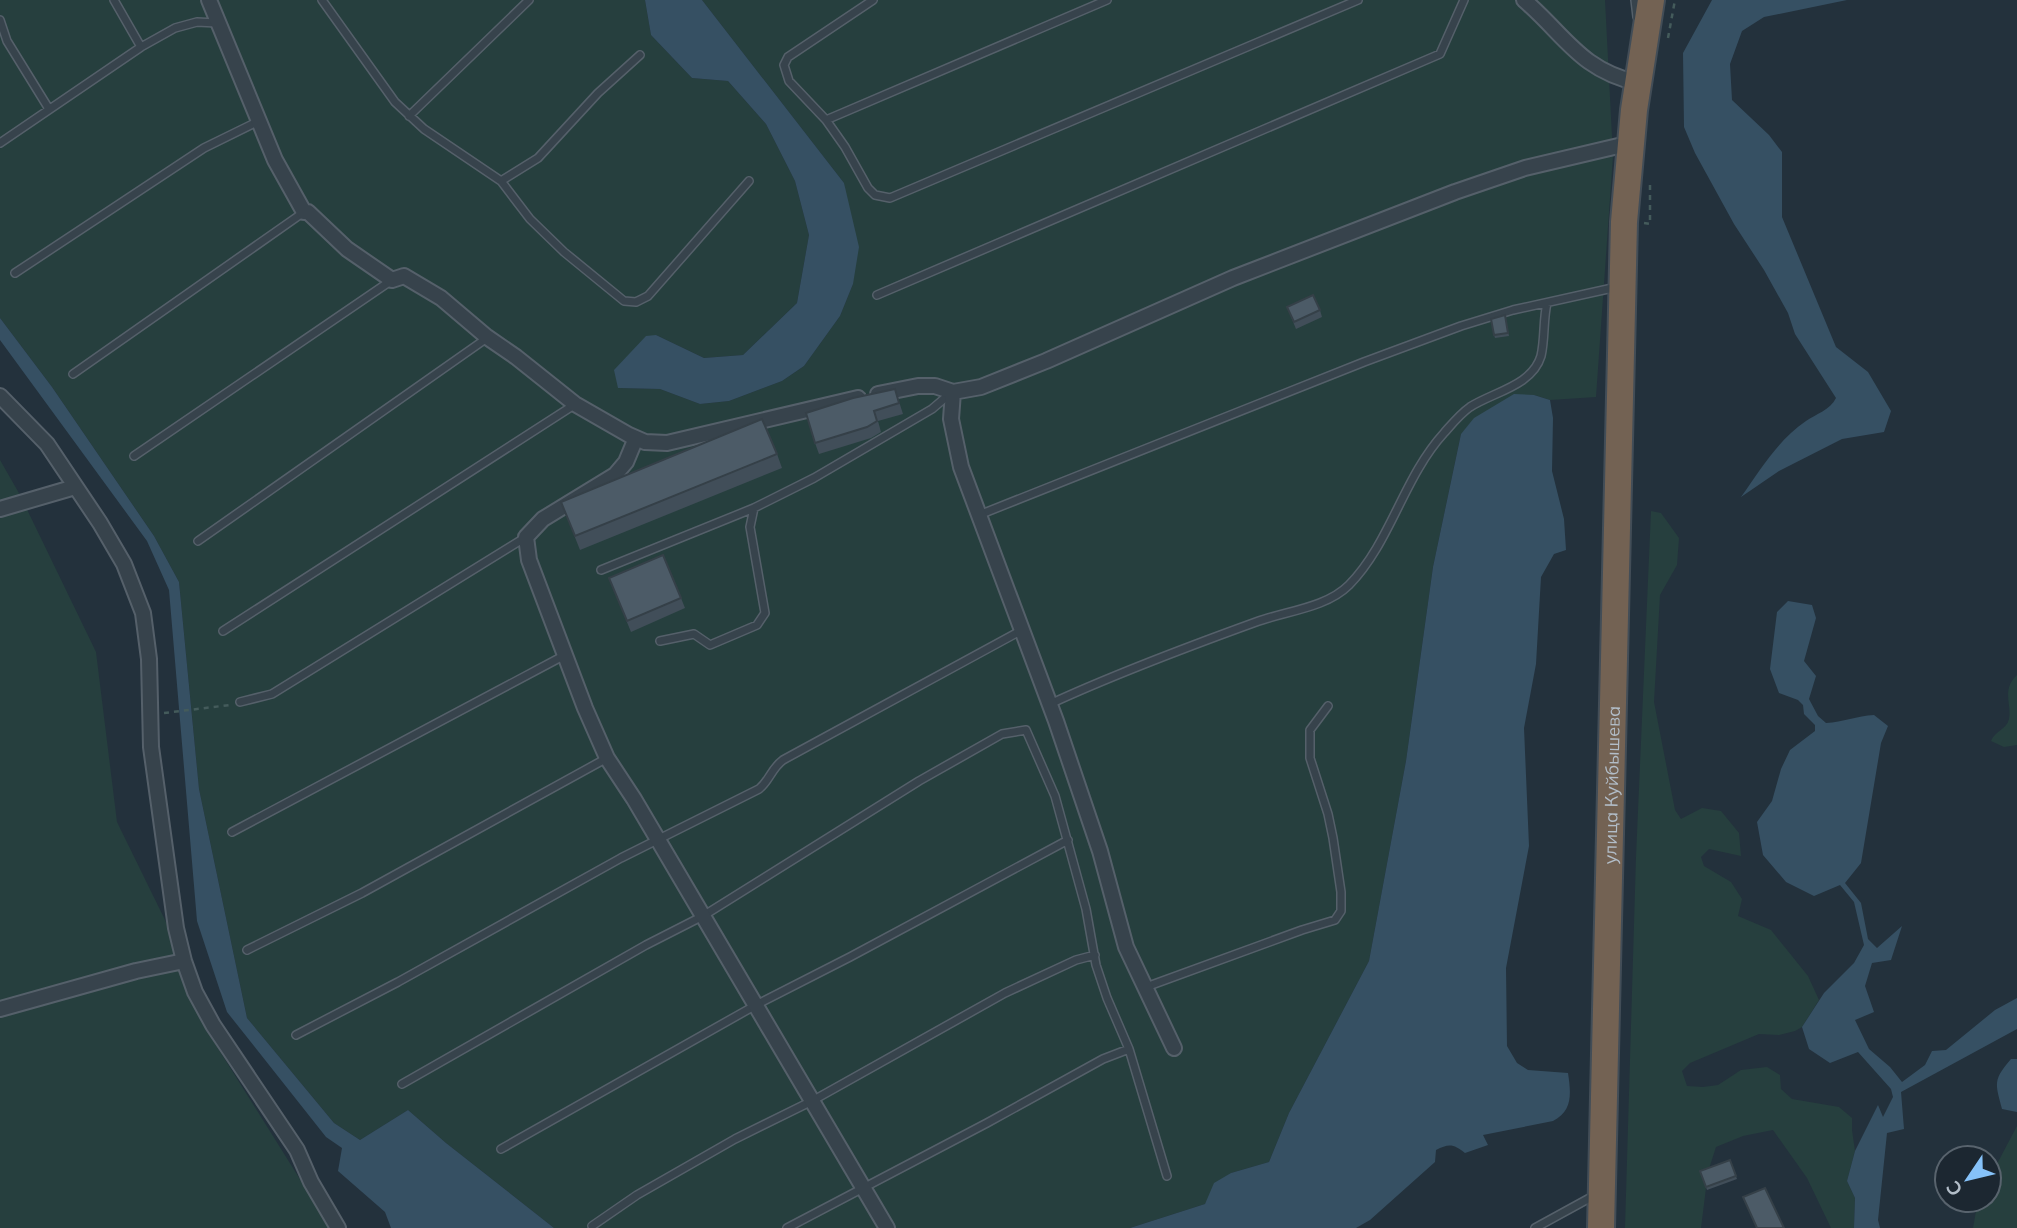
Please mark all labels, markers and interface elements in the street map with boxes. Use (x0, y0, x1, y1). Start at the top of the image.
street label: улица Куйбышева (1598, 706, 1624, 865)
north arrow (1933, 1144, 2003, 1214)
text: С (1941, 1177, 1968, 1201)

